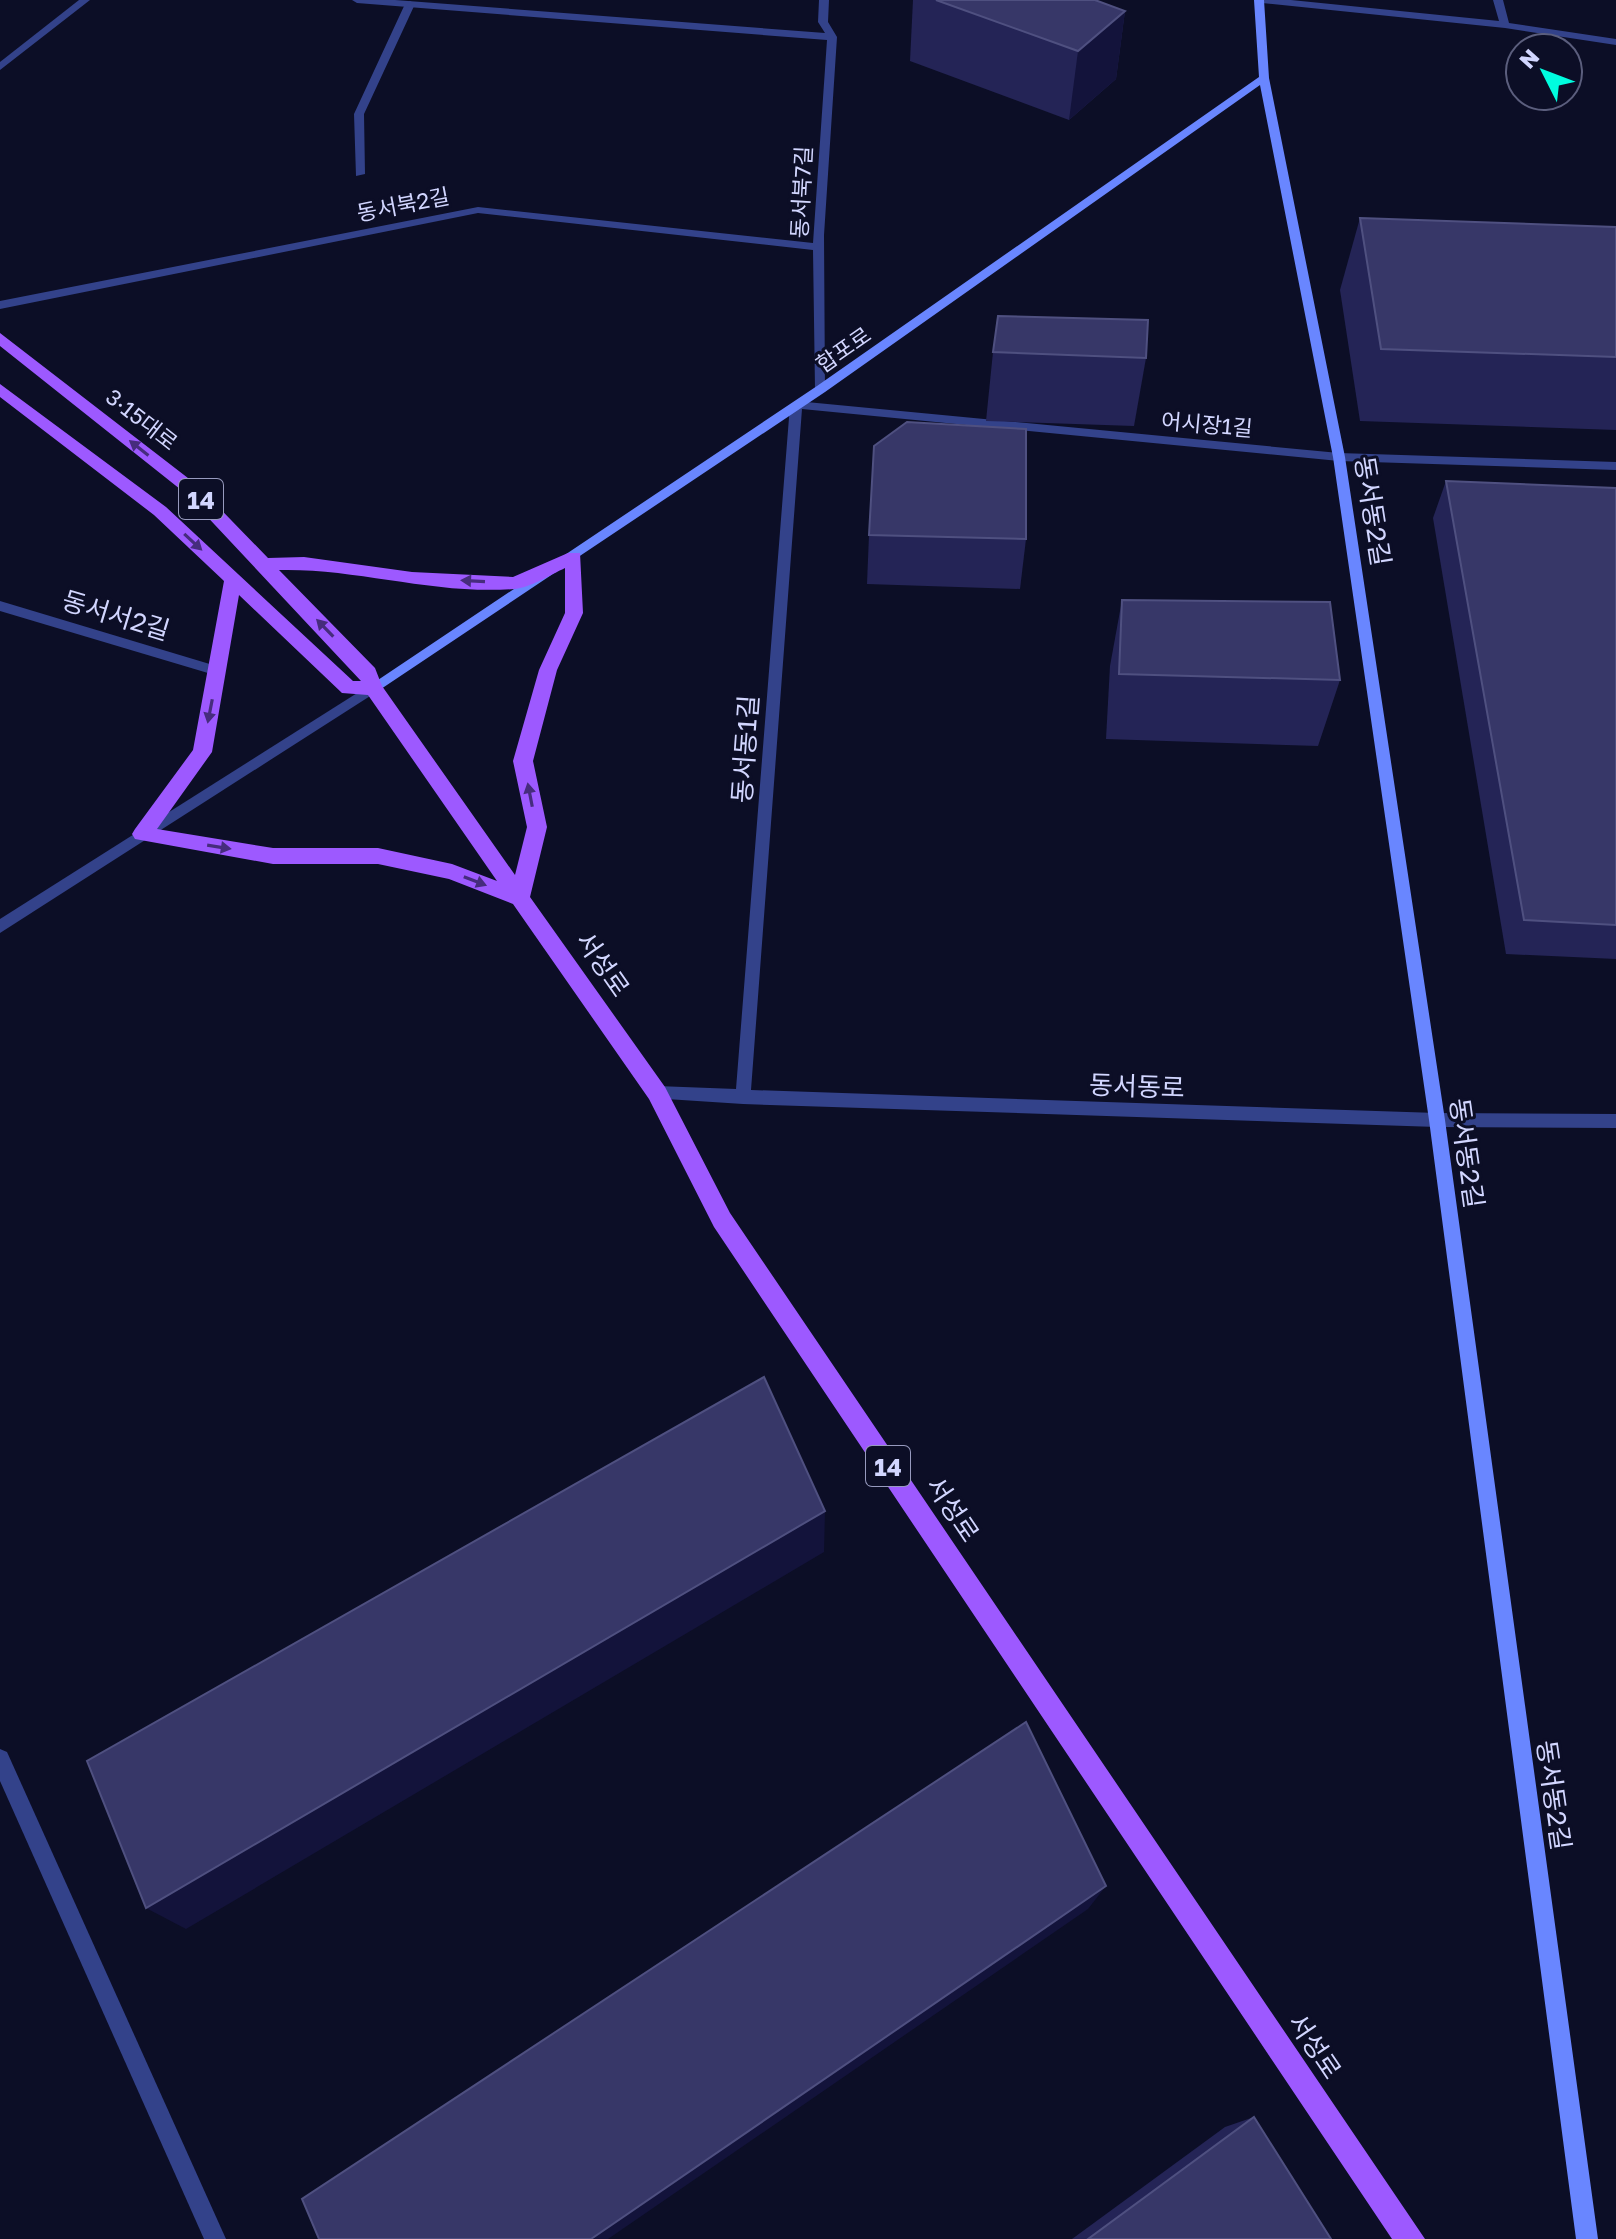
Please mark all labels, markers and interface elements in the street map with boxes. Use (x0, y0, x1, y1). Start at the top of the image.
north arrow (1504, 32, 1584, 112)
text: N (1513, 43, 1544, 74)
street label: 동서북7길 (785, 145, 817, 239)
street label: 동서북2길 (354, 182, 452, 226)
street label: 합포로 (810, 321, 876, 377)
street label: 3·15대로 (101, 383, 183, 455)
street label: 어시장1길 (1160, 407, 1254, 441)
one-way arrow (129, 440, 149, 456)
street label: 동서동2길 (1349, 454, 1397, 568)
road number: 14 (179, 479, 223, 519)
one-way arrow (183, 532, 202, 550)
one-way arrow (460, 574, 485, 587)
street label: 동서서2길 (59, 584, 173, 646)
one-way arrow (317, 619, 335, 638)
street label: 동서동1길 (726, 694, 764, 804)
one-way arrow (203, 699, 216, 724)
one-way arrow (523, 782, 536, 807)
one-way arrow (206, 842, 231, 854)
one-way arrow (463, 875, 487, 888)
street label: 서성로 (570, 926, 636, 1002)
street label: 동서동로 (1089, 1069, 1185, 1103)
street label: 동서동2길 (1444, 1096, 1490, 1210)
road number: 14 (866, 1446, 910, 1486)
street label: 서성로 (920, 1471, 986, 1547)
street label: 동서동2길 (1531, 1738, 1577, 1852)
street label: 서성로 (1282, 2008, 1348, 2084)

